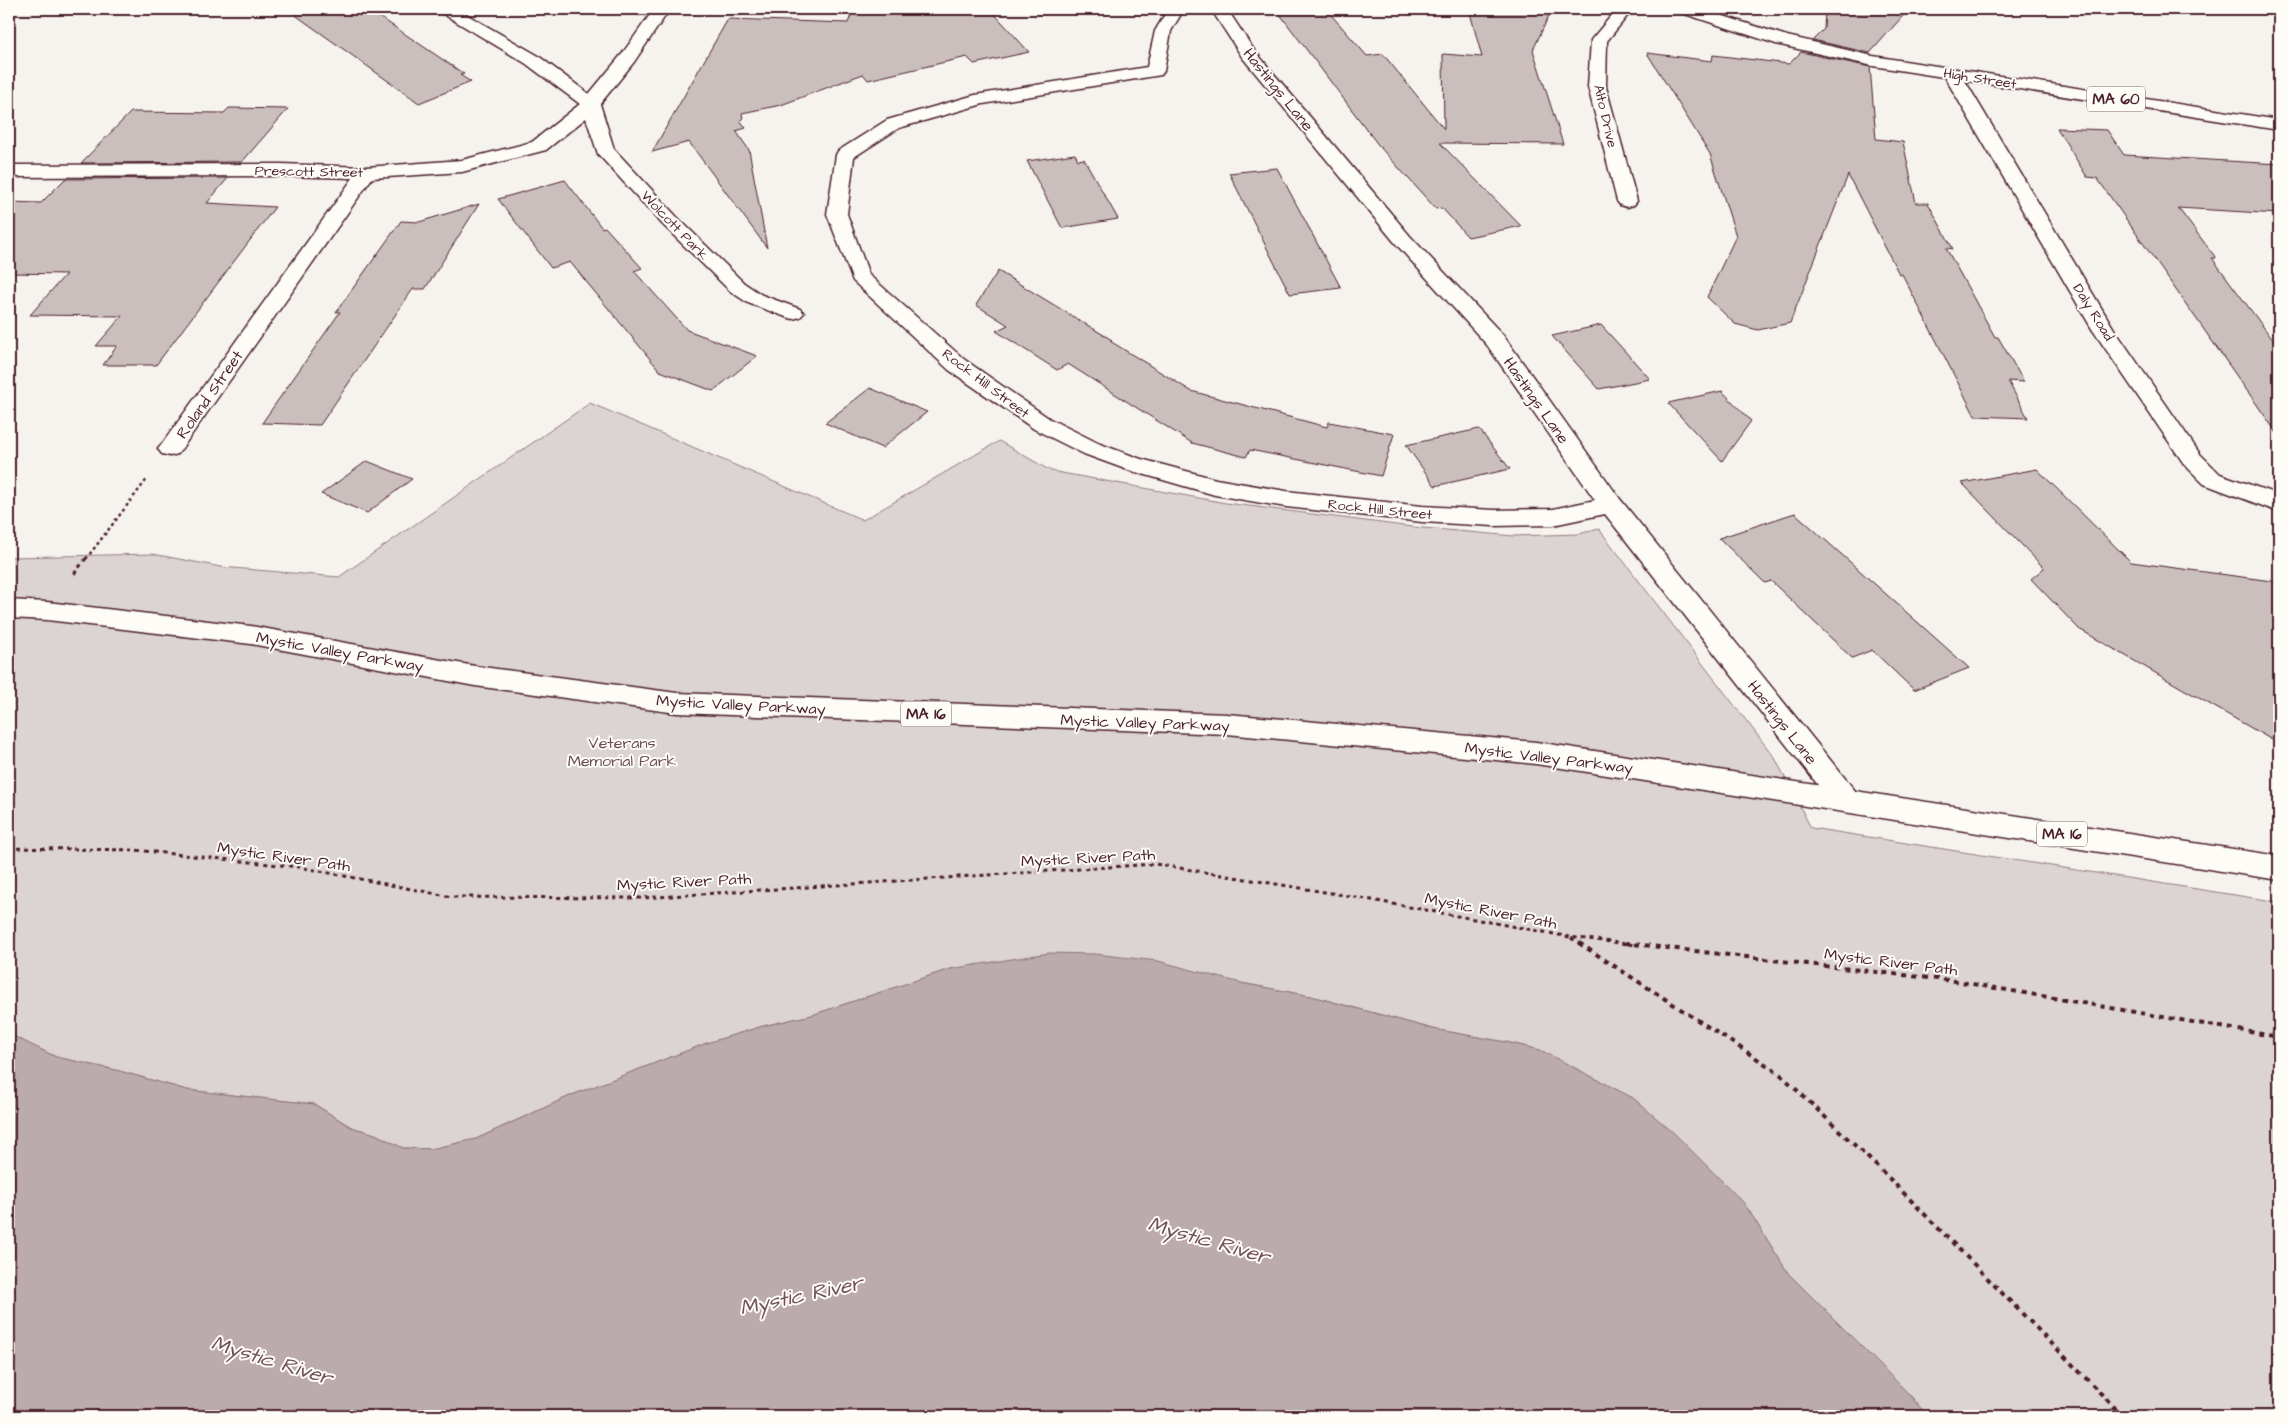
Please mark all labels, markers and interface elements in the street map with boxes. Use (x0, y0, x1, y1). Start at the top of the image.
street label: Hastings Lane (1237, 43, 1319, 137)
street label: High Street (1942, 63, 2018, 95)
street label: Alto Drive (1588, 83, 1622, 150)
road number: MA 60 (2087, 86, 2145, 112)
street label: Prescott Street (255, 161, 364, 183)
street label: Wolcott Park (636, 187, 713, 265)
street label: Daly Road (2068, 280, 2119, 345)
street label: Rock Hill Street (938, 344, 1033, 423)
street label: Roland Street (171, 346, 249, 443)
street label: Hastings Lane (1497, 353, 1574, 449)
street label: Rock Hill Street (1327, 495, 1433, 525)
street label: Mystic Valley Parkway (254, 626, 425, 679)
street label: Hastings Lane (1742, 676, 1822, 770)
street label: Mystic Valley Parkway (656, 690, 826, 721)
road number: MA 16 (901, 702, 951, 726)
street label: Mystic Valley Parkway (1060, 709, 1230, 738)
park label: Veterans Memorial Park (568, 732, 677, 772)
street label: Mystic Valley Parkway (1463, 737, 1634, 780)
road number: MA 16 (2037, 822, 2087, 846)
street label: Mystic River Path (216, 837, 352, 878)
street label: Mystic River Path (1020, 843, 1156, 873)
street label: Mystic River Path (616, 867, 752, 897)
street label: Mystic River Path (1423, 887, 1559, 936)
street label: Mystic River Path (1823, 943, 1959, 982)
water label: Mystic River (1145, 1209, 1275, 1273)
water label: Mystic River (737, 1268, 868, 1324)
water label: Mystic River (208, 1328, 338, 1394)

